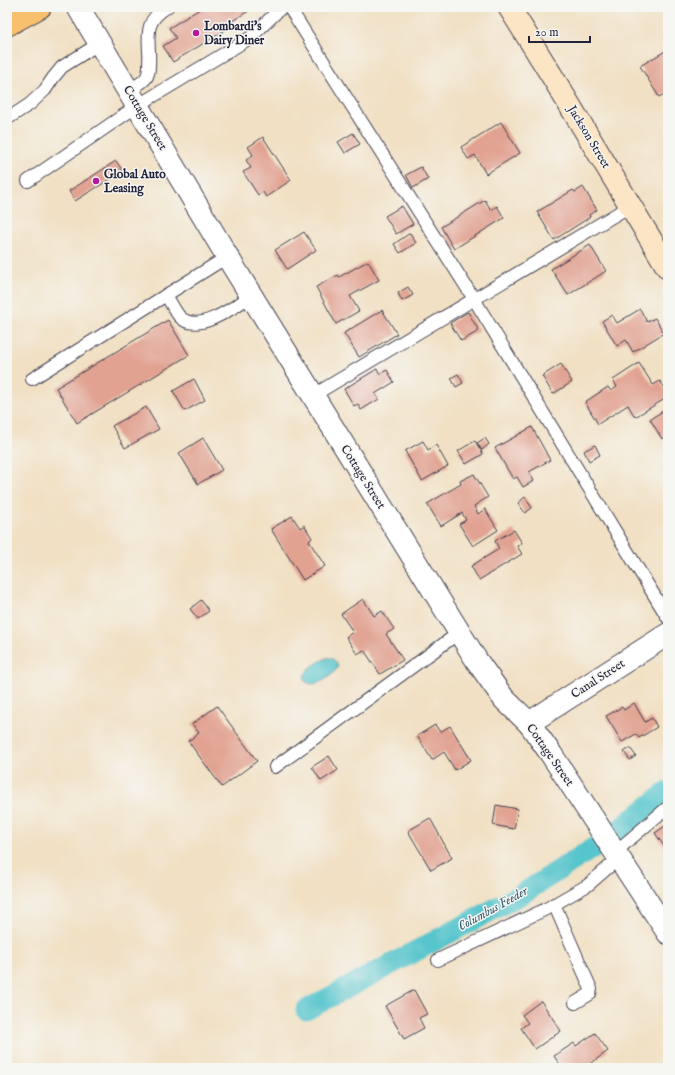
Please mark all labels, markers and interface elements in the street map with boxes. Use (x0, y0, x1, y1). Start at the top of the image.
scale bar (529, 18, 590, 44)
place label: Lombardi's Dairy Diner (203, 19, 265, 49)
text: 20 m (535, 25, 558, 40)
marker: Lombardi's Dairy Diner (191, 28, 201, 38)
street label: Cottage Street (120, 83, 170, 153)
street label: Jackson Street (562, 101, 614, 172)
place label: Global Auto Leasing (103, 167, 166, 197)
marker: Global Auto Leasing (91, 176, 101, 186)
street label: Cottage Street (337, 442, 389, 512)
street label: Canal Street (568, 656, 628, 702)
street label: Cottage Street (523, 721, 577, 789)
water label: Columbus Feeder (455, 883, 531, 935)

